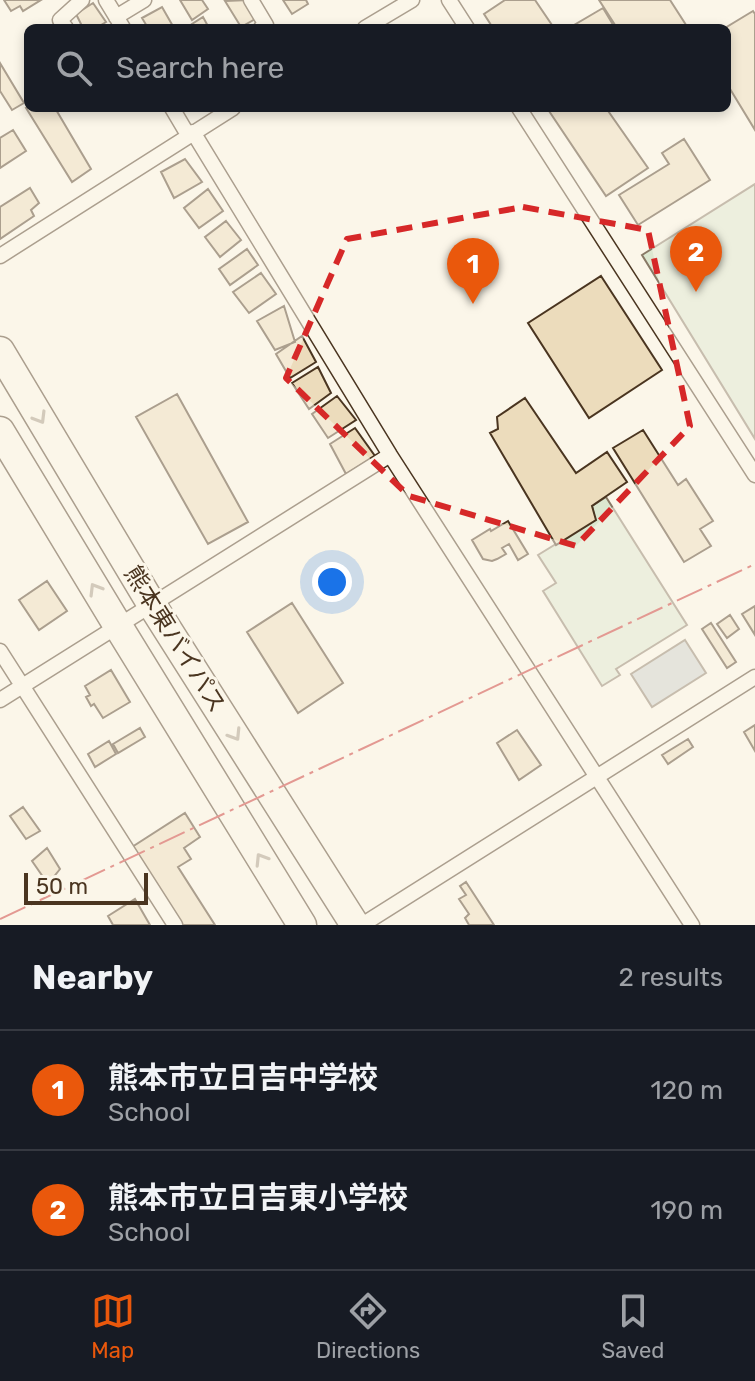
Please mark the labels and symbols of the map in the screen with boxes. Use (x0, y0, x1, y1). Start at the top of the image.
pin: 2 (670, 226, 722, 292)
pin: 1 (447, 238, 499, 304)
one-way arrow (30, 409, 46, 424)
street label: 熊本東バイパス (119, 561, 231, 717)
your location (312, 562, 352, 602)
one-way arrow (90, 583, 105, 598)
one-way arrow (225, 726, 240, 741)
one-way arrow (255, 853, 271, 868)
scale bar (24, 869, 148, 905)

